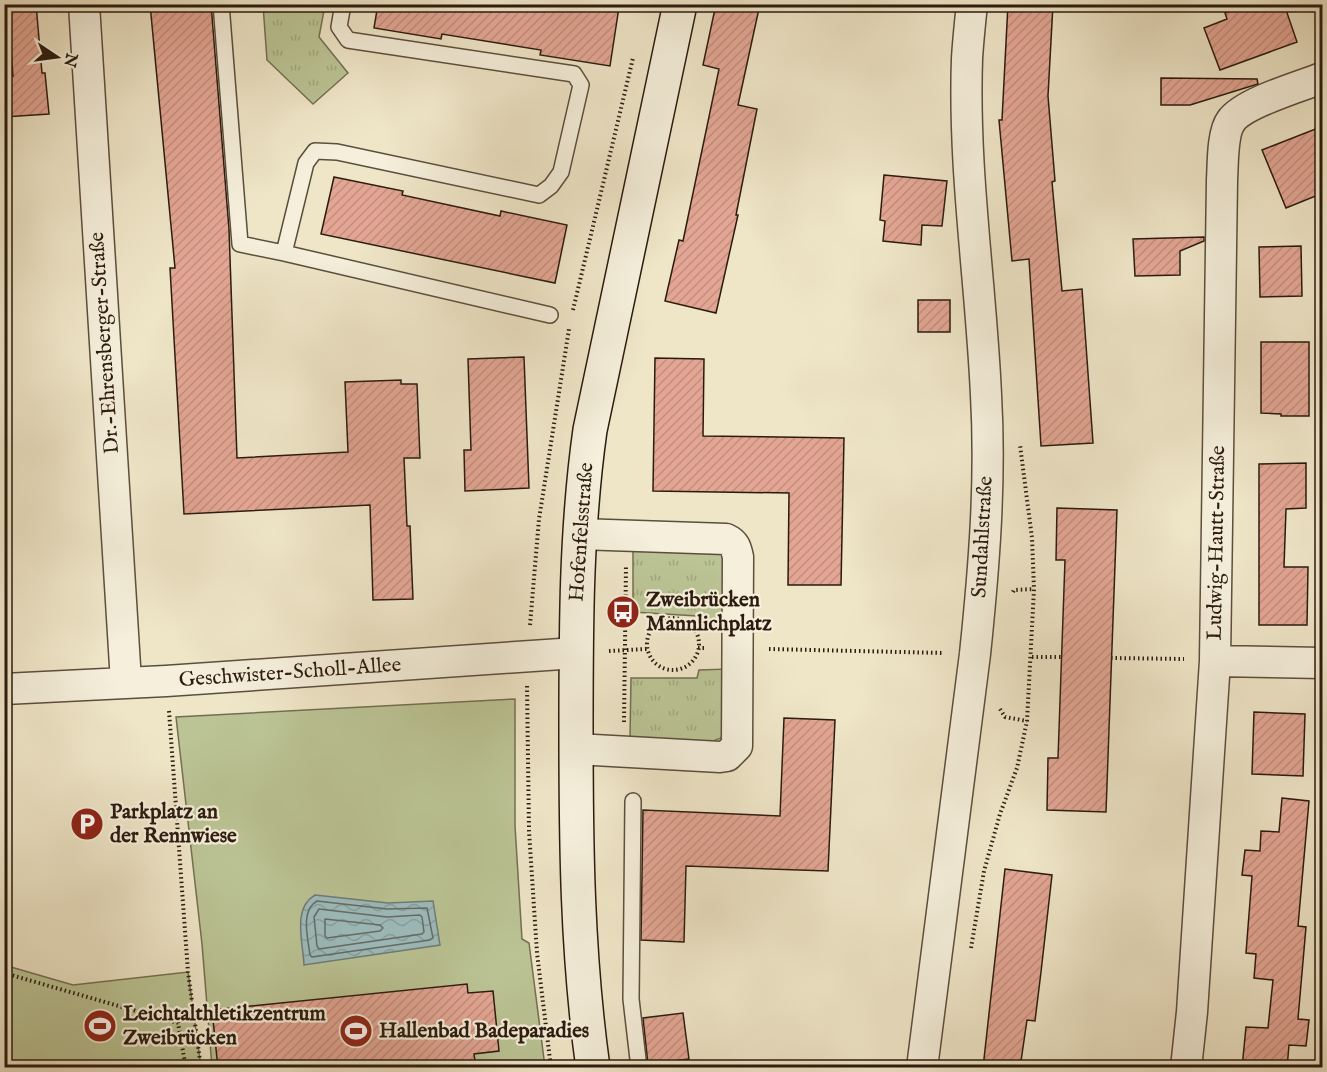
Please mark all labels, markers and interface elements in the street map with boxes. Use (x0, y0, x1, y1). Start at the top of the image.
north arrow (27, 27, 87, 87)
text: N (58, 50, 81, 69)
street label: Dr.-Ehrensberger-Straße (84, 231, 126, 455)
street label: Ludwig-Hautt-Straße (1202, 445, 1232, 641)
street label: Hofenfelsstraße (564, 461, 600, 603)
street label: Sundahlstraße (966, 475, 1000, 599)
place label: Zweibrücken Mannlichplatz (646, 587, 772, 638)
bus stop icon: Zweibrücken Mannlichplatz (605, 594, 641, 630)
street label: Geschwister-Scholl-Allee (178, 652, 402, 694)
place label: Parkplatz an der Rennwiese (110, 799, 237, 850)
parking icon: Parkplatz an der Rennwiese (69, 806, 105, 842)
place label: Leichtalthletikzentrum Zweibrücken (123, 1001, 326, 1052)
sports icon: Leichtalthletikzentrum Zweibrücken (82, 1008, 118, 1044)
sports icon: Hallenbad Badeparadies (338, 1013, 374, 1049)
place label: Hallenbad Badeparadies (379, 1018, 589, 1045)

